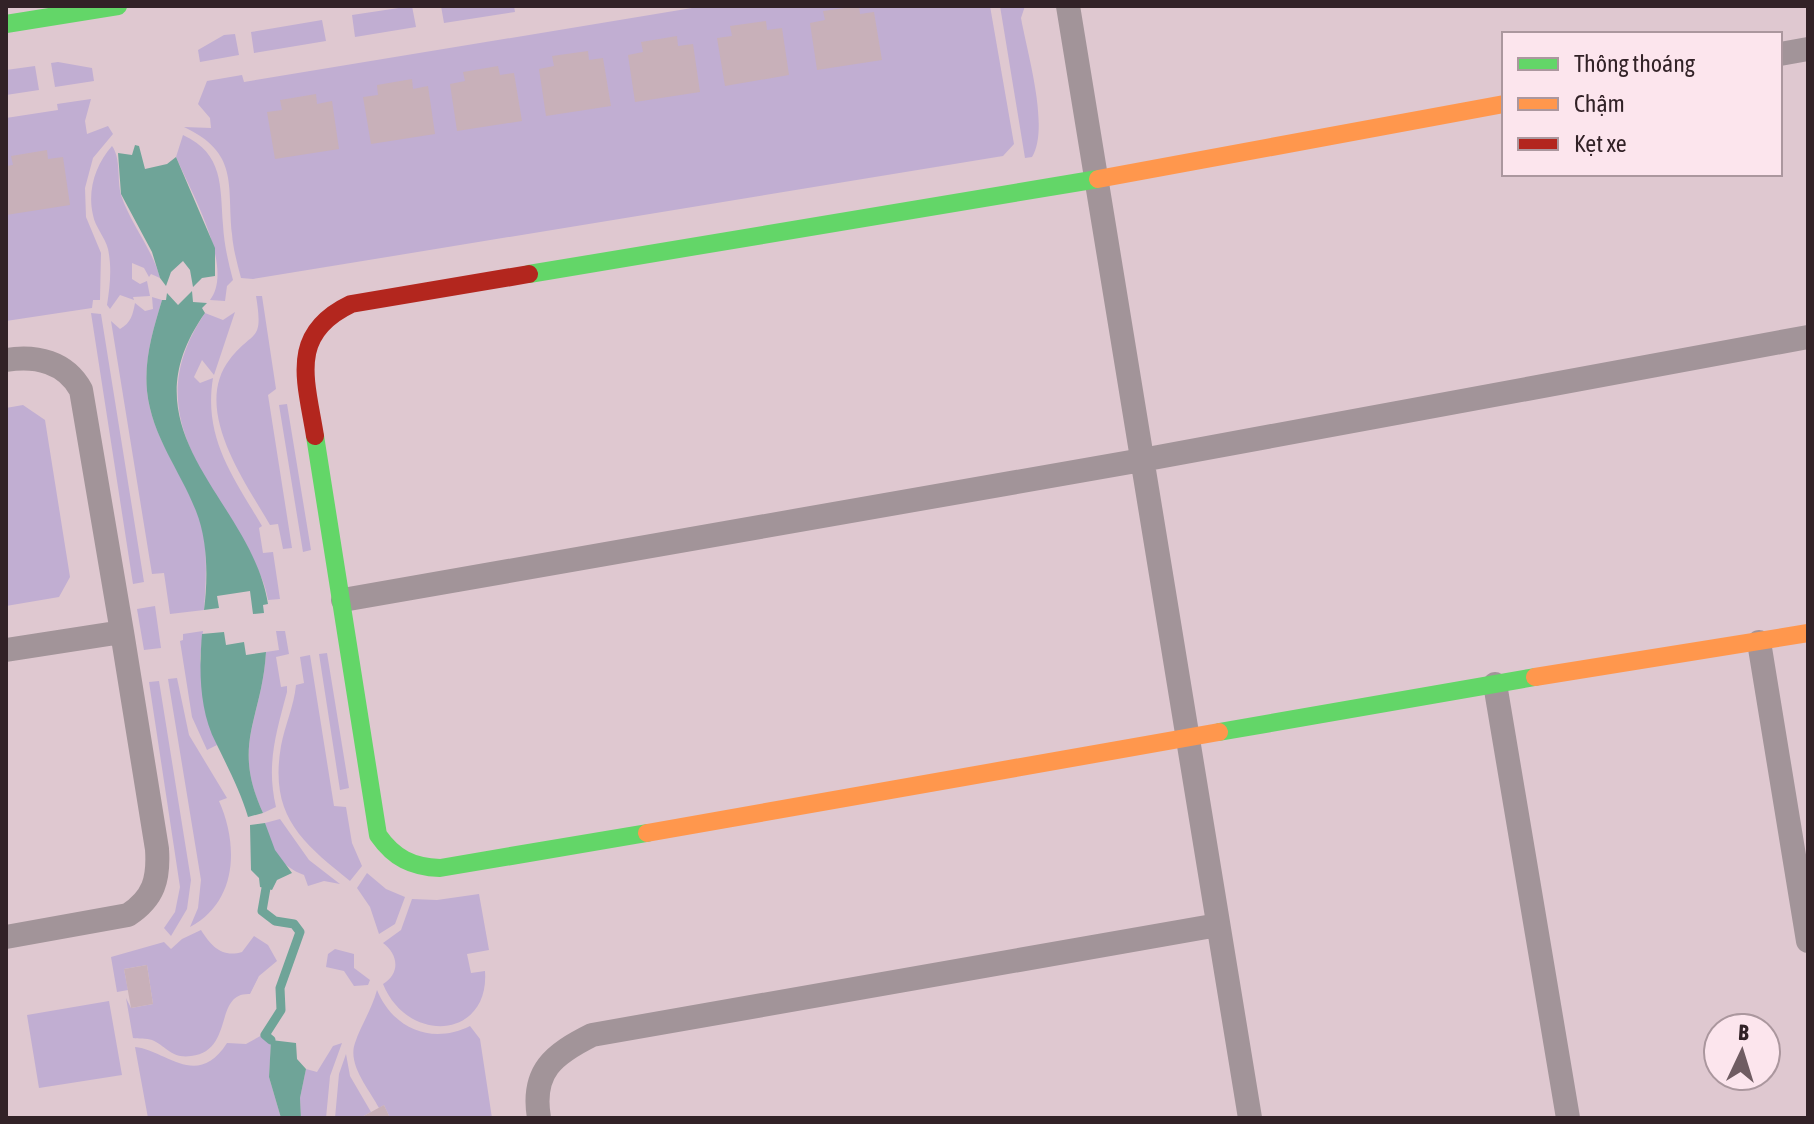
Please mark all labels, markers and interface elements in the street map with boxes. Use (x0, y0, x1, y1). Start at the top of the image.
legend (1502, 32, 1782, 176)
text: Thông thoáng (1574, 50, 1696, 77)
text: Chậm (1574, 90, 1625, 117)
text: Kẹt xe (1574, 130, 1627, 157)
north arrow (1702, 1012, 1782, 1092)
text: B (1737, 1019, 1750, 1045)

